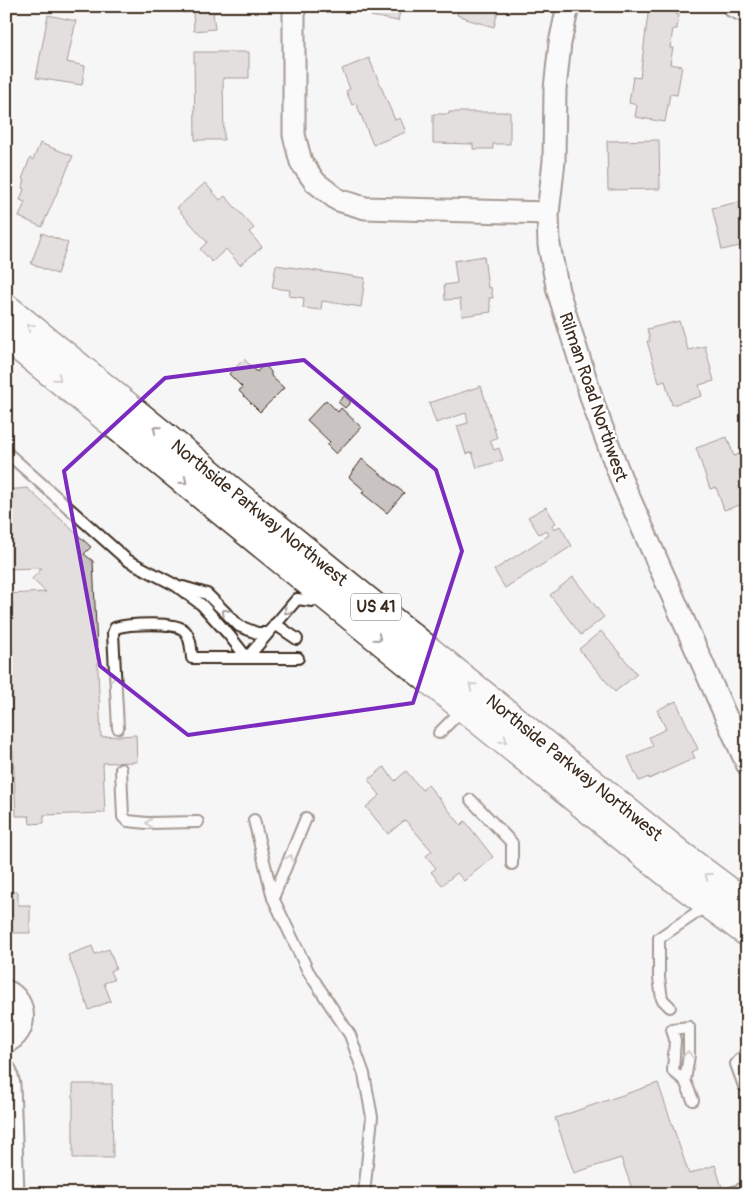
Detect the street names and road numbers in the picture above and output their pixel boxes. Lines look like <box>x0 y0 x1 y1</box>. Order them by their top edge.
street label: Rilman Road Northwest <box>553 309 633 485</box>
street label: Northside Parkway Northwest <box>166 435 353 592</box>
road number: US 41 <box>351 594 401 620</box>
street label: Northside Parkway Northwest <box>481 690 668 847</box>

